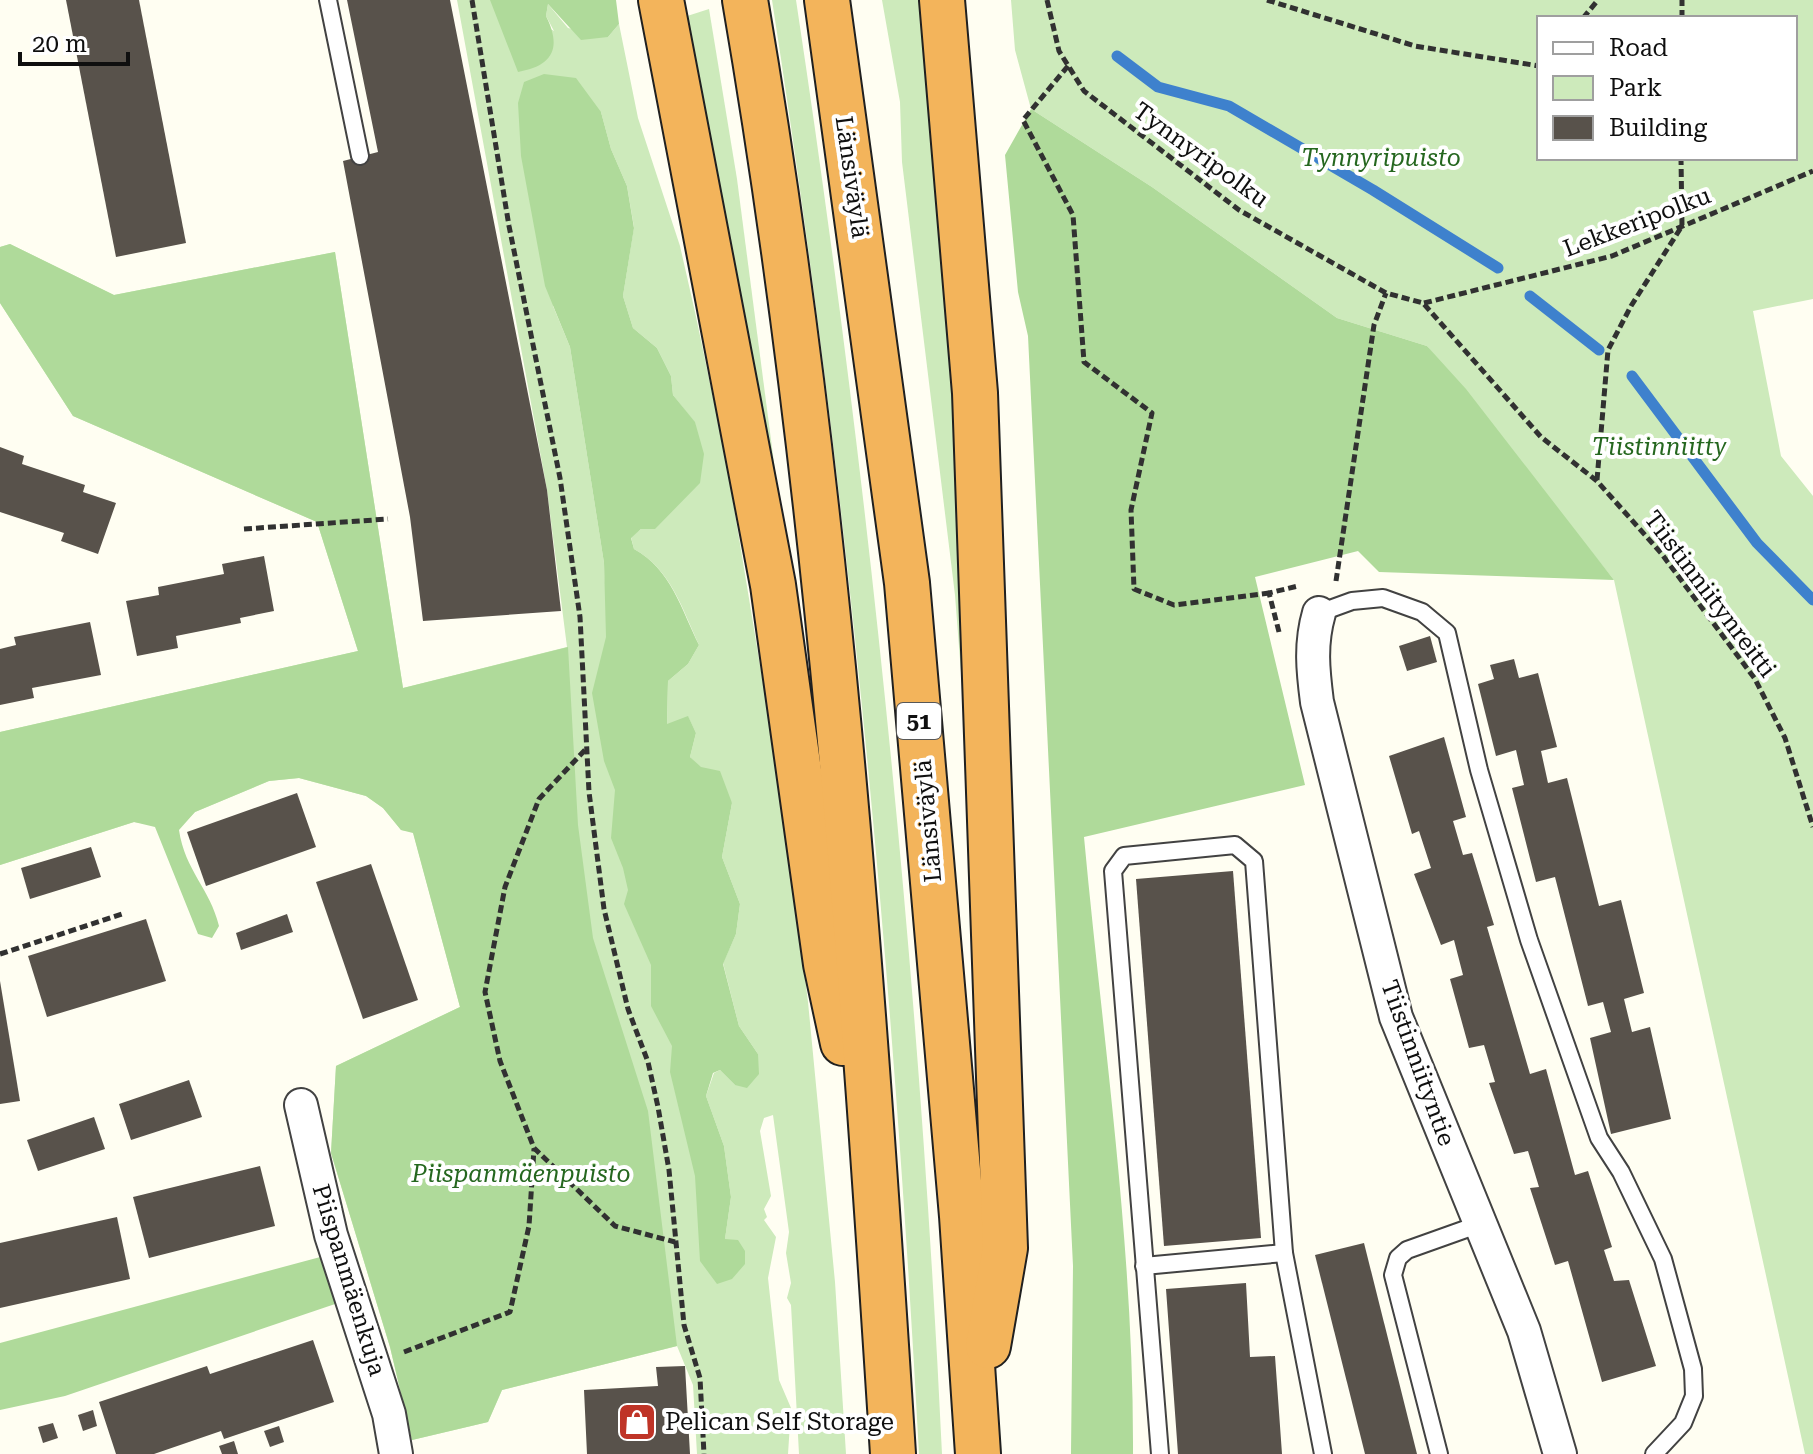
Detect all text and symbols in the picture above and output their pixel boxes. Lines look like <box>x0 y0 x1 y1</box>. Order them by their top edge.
scale bar <box>20 16 128 66</box>
legend <box>1537 16 1797 160</box>
text: 20 m <box>32 30 87 58</box>
text: Road <box>1609 34 1668 62</box>
text: Park <box>1609 74 1662 102</box>
street label: Tynnyripolku <box>1128 97 1274 213</box>
street label: Länsiväylä <box>830 114 874 240</box>
text: Building <box>1609 114 1707 142</box>
park label: Tynnyripuisto <box>1301 144 1461 172</box>
street label: Lekkeripolku <box>1559 181 1715 263</box>
park label: Tiistinniitty <box>1592 433 1727 461</box>
street label: Tiistinniitynreitti <box>1638 505 1782 683</box>
road number: 51 <box>897 703 941 739</box>
street label: Länsiväylä <box>909 758 947 884</box>
street label: Tiistinniityntie <box>1375 976 1461 1150</box>
park label: Piispanmäenpuisto <box>410 1160 631 1188</box>
street label: Piispanmäenkuja <box>307 1181 391 1379</box>
shop icon: Pelican Self Storage <box>616 1401 658 1443</box>
place label: Pelican Self Storage <box>665 1408 894 1436</box>

